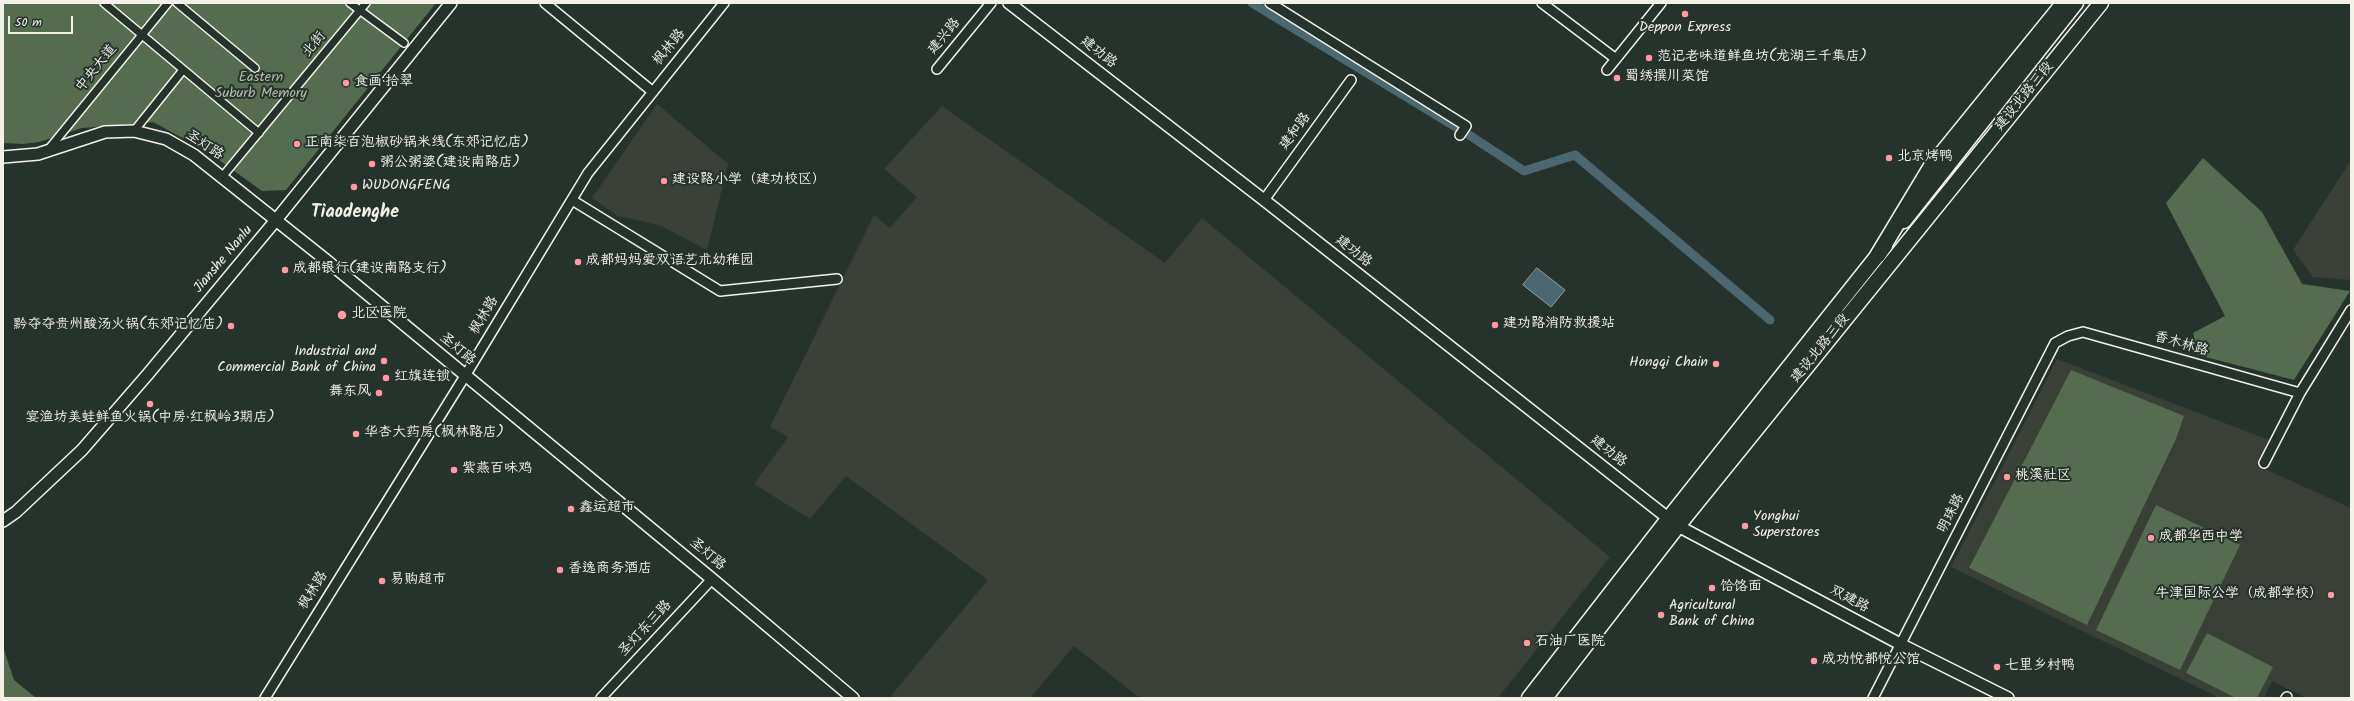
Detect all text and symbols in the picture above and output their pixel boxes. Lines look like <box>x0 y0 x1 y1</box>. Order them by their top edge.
scale bar <box>10 8 75 34</box>
marker: Deppon Express <box>1680 9 1690 19</box>
text: 50 m <box>15 13 42 32</box>
street label: 建兴路 <box>925 15 965 59</box>
place label: Deppon Express <box>1639 21 1731 37</box>
street label: 枫林路 <box>650 26 690 70</box>
street label: 北街 <box>300 29 330 61</box>
street label: 建功路 <box>1076 33 1120 73</box>
street label: 中央大道 <box>73 42 121 96</box>
place label: 范记老味道鲜鱼坊(龙湖三千集店) <box>1657 50 1867 66</box>
marker: 范记老味道鲜鱼坊(龙湖三千集店) <box>1644 53 1654 63</box>
street label: 建设北路三段 <box>1992 59 2058 135</box>
place label: 蜀绣撰川菜馆 <box>1625 70 1709 86</box>
park label: Eastern Suburb Memory <box>215 71 307 104</box>
marker: 蜀绣撰川菜馆 <box>1612 73 1622 83</box>
place label: 食画·拾翠 <box>354 75 413 91</box>
marker: 食画·拾翠 <box>341 78 351 88</box>
street label: 建和路 <box>1277 110 1315 154</box>
street label: 圣灯路 <box>182 127 226 165</box>
place label: 正南柒百泡椒砂锅米线(东郊记忆店) <box>305 136 529 152</box>
marker: 正南柒百泡椒砂锅米线(东郊记忆店) <box>292 139 302 149</box>
place label: 北京烤鸭 <box>1897 150 1953 166</box>
marker: 北京烤鸭 <box>1884 153 1894 163</box>
place label: 粥公粥婆(建设南路店) <box>380 156 520 172</box>
marker: 粥公粥婆(建设南路店) <box>367 159 377 169</box>
place label: 建设路小学（建功校区） <box>672 173 826 189</box>
marker: 建设路小学（建功校区） <box>659 176 669 186</box>
place label: WUDONGFENG <box>362 179 451 195</box>
marker: WUDONGFENG <box>349 182 359 192</box>
district label: Tiaodenghe <box>311 203 399 225</box>
street label: Jianshe Nanlu <box>191 223 257 297</box>
street label: 建功路 <box>1331 232 1375 272</box>
place label: 成都妈妈爱双语艺术幼稚园 <box>586 254 754 270</box>
marker: 成都妈妈爱双语艺术幼稚园 <box>573 257 583 267</box>
place label: 成都银行(建设南路支行) <box>293 262 447 278</box>
marker: 成都银行(建设南路支行) <box>280 265 290 275</box>
street label: 枫林路 <box>467 294 503 338</box>
place label: 北区医院 <box>351 307 407 323</box>
marker: 北区医院 <box>336 309 348 321</box>
street label: 建设北路三段 <box>1788 311 1854 387</box>
place label: 建功路消防救援站 <box>1503 317 1615 333</box>
place label: 黔夺夺贵州酸汤火锅(东郊记忆店) <box>13 318 223 334</box>
marker: 建功路消防救援站 <box>1490 320 1500 330</box>
marker: 黔夺夺贵州酸汤火锅(东郊记忆店) <box>226 321 236 331</box>
street label: 香木林路 <box>2152 329 2210 361</box>
street label: 圣灯路 <box>436 330 478 370</box>
place label: Industrial and Commercial Bank of China <box>217 345 376 378</box>
marker: Industrial and Commercial Bank of China <box>379 356 389 366</box>
place label: Hongqi Chain <box>1629 356 1708 372</box>
marker: Hongqi Chain <box>1711 359 1721 369</box>
place label: 红旗连锁 <box>394 370 450 386</box>
marker: 红旗连锁 <box>381 373 391 383</box>
place label: 舞东风 <box>329 385 371 401</box>
marker: 舞东风 <box>374 388 384 398</box>
marker: 宴渔坊美蛙鲜鱼火锅(中房·红枫岭3期店) <box>145 399 155 409</box>
place label: 宴渔坊美蛙鲜鱼火锅(中房·红枫岭3期店) <box>25 411 275 427</box>
place label: 华杏大药房(枫林路店) <box>364 426 504 442</box>
marker: 华杏大药房(枫林路店) <box>351 429 361 439</box>
street label: 建功路 <box>1586 432 1630 472</box>
place label: 紫燕百味鸡 <box>462 462 532 478</box>
marker: 紫燕百味鸡 <box>449 465 459 475</box>
place label: 桃溪社区 <box>2015 469 2071 485</box>
marker: 桃溪社区 <box>2002 472 2012 482</box>
street label: 明珠路 <box>1935 491 1969 537</box>
place label: 鑫运超市 <box>579 501 635 517</box>
marker: 鑫运超市 <box>566 504 576 514</box>
place label: Yonghui Superstores <box>1753 510 1819 542</box>
marker: Yonghui Superstores <box>1740 521 1750 531</box>
place label: 成都华西中学 <box>2159 530 2243 546</box>
marker: 成都华西中学 <box>2146 533 2156 543</box>
street label: 圣灯路 <box>686 535 728 575</box>
place label: 香逸商务酒店 <box>568 562 652 578</box>
marker: 香逸商务酒店 <box>555 565 565 575</box>
street label: 枫林路 <box>296 569 332 613</box>
place label: 易购超市 <box>390 573 446 589</box>
marker: 易购超市 <box>377 576 387 586</box>
place label: 饸饹面 <box>1720 580 1762 596</box>
marker: 饸饹面 <box>1707 583 1717 593</box>
street label: 双建路 <box>1827 583 1871 617</box>
place label: 牛津国际公学（成都学校） <box>2155 587 2323 603</box>
marker: 牛津国际公学（成都学校） <box>2326 590 2336 600</box>
street label: 圣灯东三路 <box>616 598 676 660</box>
place label: Agricultural Bank of China <box>1669 599 1755 632</box>
marker: Agricultural Bank of China <box>1656 610 1666 620</box>
place label: 石油厂医院 <box>1535 635 1605 651</box>
marker: 石油厂医院 <box>1522 638 1532 648</box>
place label: 成功悦都悦公馆 <box>1822 653 1920 669</box>
marker: 成功悦都悦公馆 <box>1809 656 1819 666</box>
place label: 七里乡村鸭 <box>2005 659 2075 675</box>
marker: 七里乡村鸭 <box>1992 662 2002 672</box>

